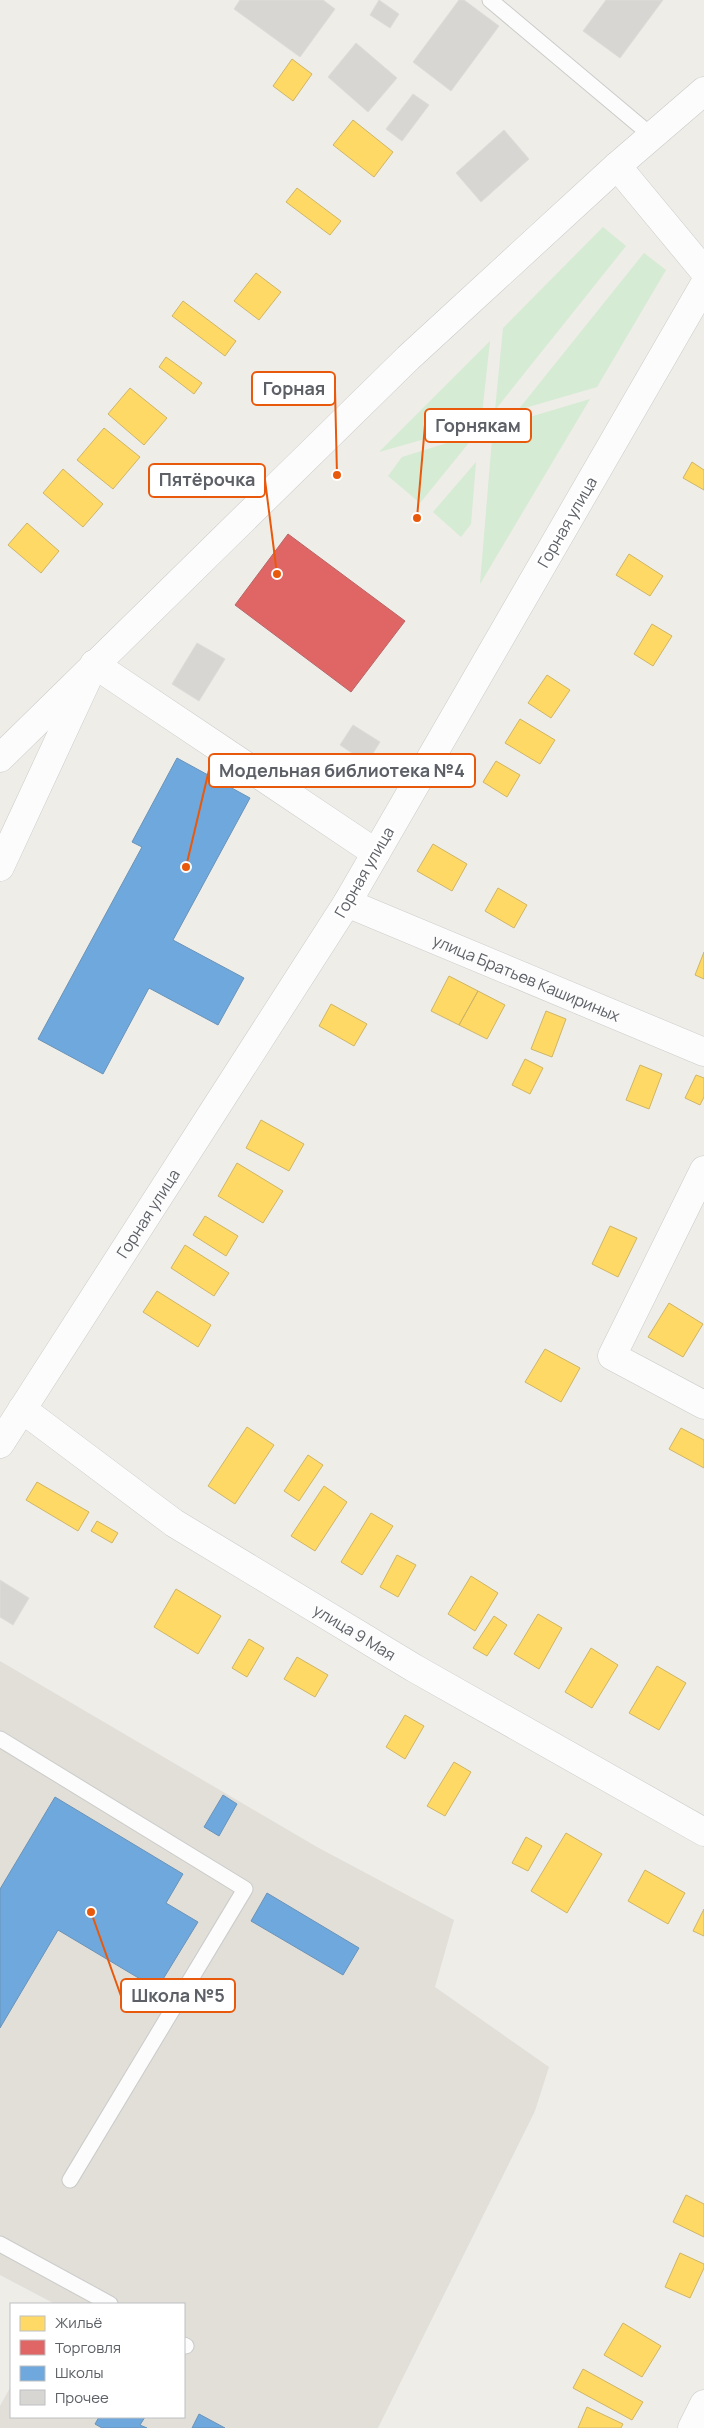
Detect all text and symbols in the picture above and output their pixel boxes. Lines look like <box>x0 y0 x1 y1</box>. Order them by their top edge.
callout: Горная <box>252 372 335 405</box>
text: Горная <box>263 376 325 400</box>
callout: Горнякам <box>425 409 531 442</box>
text: Горнякам <box>435 413 521 437</box>
callout: Пятёрочка <box>149 464 265 497</box>
text: Пятёрочка <box>159 467 255 491</box>
street label: Горная улица <box>532 472 602 572</box>
callout: Модельная библиотека №4 <box>209 754 475 787</box>
text: Модельная библиотека №4 <box>219 758 465 782</box>
street label: Горная улица <box>329 822 399 922</box>
street label: улица Братьев Кашириных <box>429 929 624 1027</box>
street label: Горная улица <box>111 1165 185 1262</box>
street label: улица 9 Мая <box>309 1599 400 1666</box>
callout: Школа №5 <box>121 1979 235 2012</box>
text: Школа №5 <box>131 1983 225 2007</box>
legend <box>10 2303 185 2418</box>
text: Жильё <box>55 2312 103 2333</box>
text: Торговля <box>55 2337 121 2358</box>
text: Школы <box>55 2362 103 2383</box>
text: Прочее <box>55 2387 109 2408</box>

